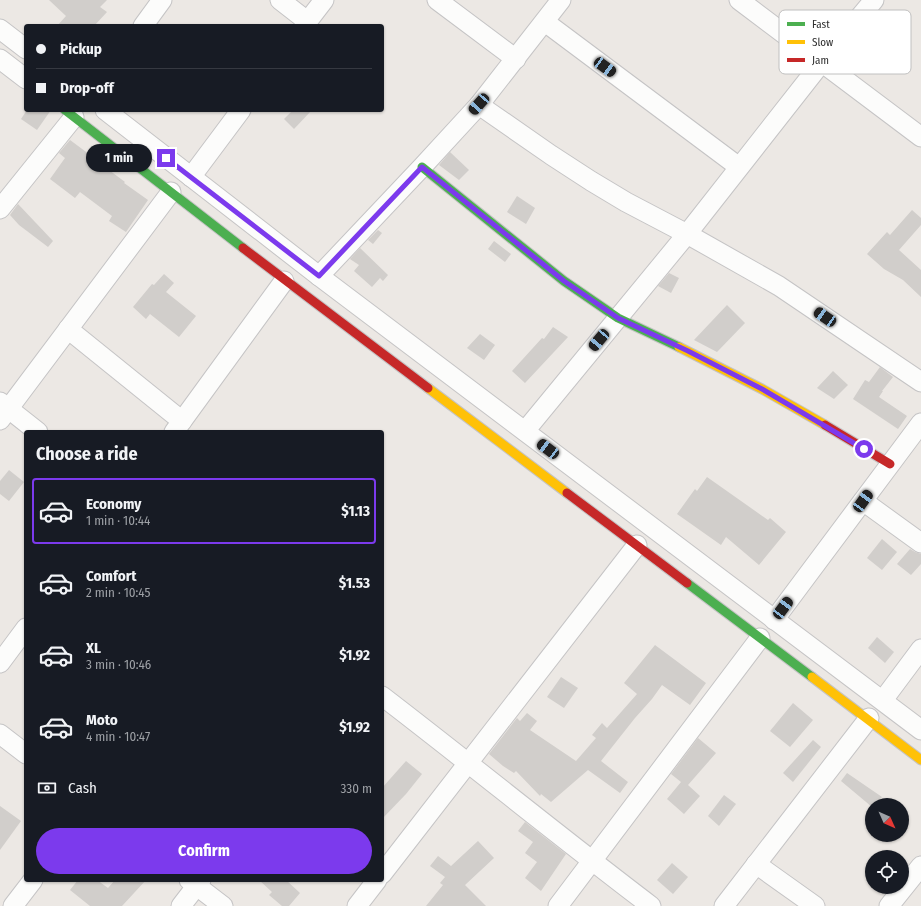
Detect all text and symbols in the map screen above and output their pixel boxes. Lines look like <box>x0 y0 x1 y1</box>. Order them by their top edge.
legend <box>779 10 911 74</box>
text: Fast <box>812 18 830 31</box>
text: Slow <box>812 36 833 49</box>
text: Pickup <box>60 40 102 58</box>
text: Jam <box>812 54 829 67</box>
car <box>592 55 618 79</box>
text: Drop-off <box>60 79 114 97</box>
car <box>467 91 491 117</box>
callout: 1 min <box>86 144 152 172</box>
route end <box>157 149 175 167</box>
text: 1 min <box>105 150 133 165</box>
car <box>812 305 838 329</box>
car <box>587 327 611 353</box>
car <box>535 437 561 461</box>
route start <box>855 440 873 458</box>
text: Choose a ride <box>36 443 138 465</box>
car <box>851 488 875 514</box>
icon: car <box>38 493 74 529</box>
text: Economy <box>86 495 141 513</box>
text: $1.13 <box>341 502 370 520</box>
text: 1 min · 10:44 <box>86 513 150 528</box>
icon: car <box>38 565 74 601</box>
text: Comfort <box>86 567 137 585</box>
text: $1.53 <box>339 574 370 592</box>
text: 2 min · 10:45 <box>86 585 150 600</box>
car <box>771 595 795 621</box>
icon: car <box>38 637 74 673</box>
text: XL <box>86 639 101 657</box>
text: $1.92 <box>339 646 370 664</box>
text: 3 min · 10:46 <box>86 657 151 672</box>
icon: car <box>38 709 74 745</box>
text: Moto <box>86 711 118 729</box>
text: $1.92 <box>339 718 370 736</box>
text: 4 min · 10:47 <box>86 729 150 744</box>
icon: cash <box>36 777 58 799</box>
text: Cash <box>68 779 97 797</box>
text: 330 m <box>340 781 372 796</box>
north arrow <box>865 798 909 842</box>
map controls <box>865 798 909 894</box>
button: Confirm <box>36 828 372 874</box>
button: locate <box>865 850 909 894</box>

